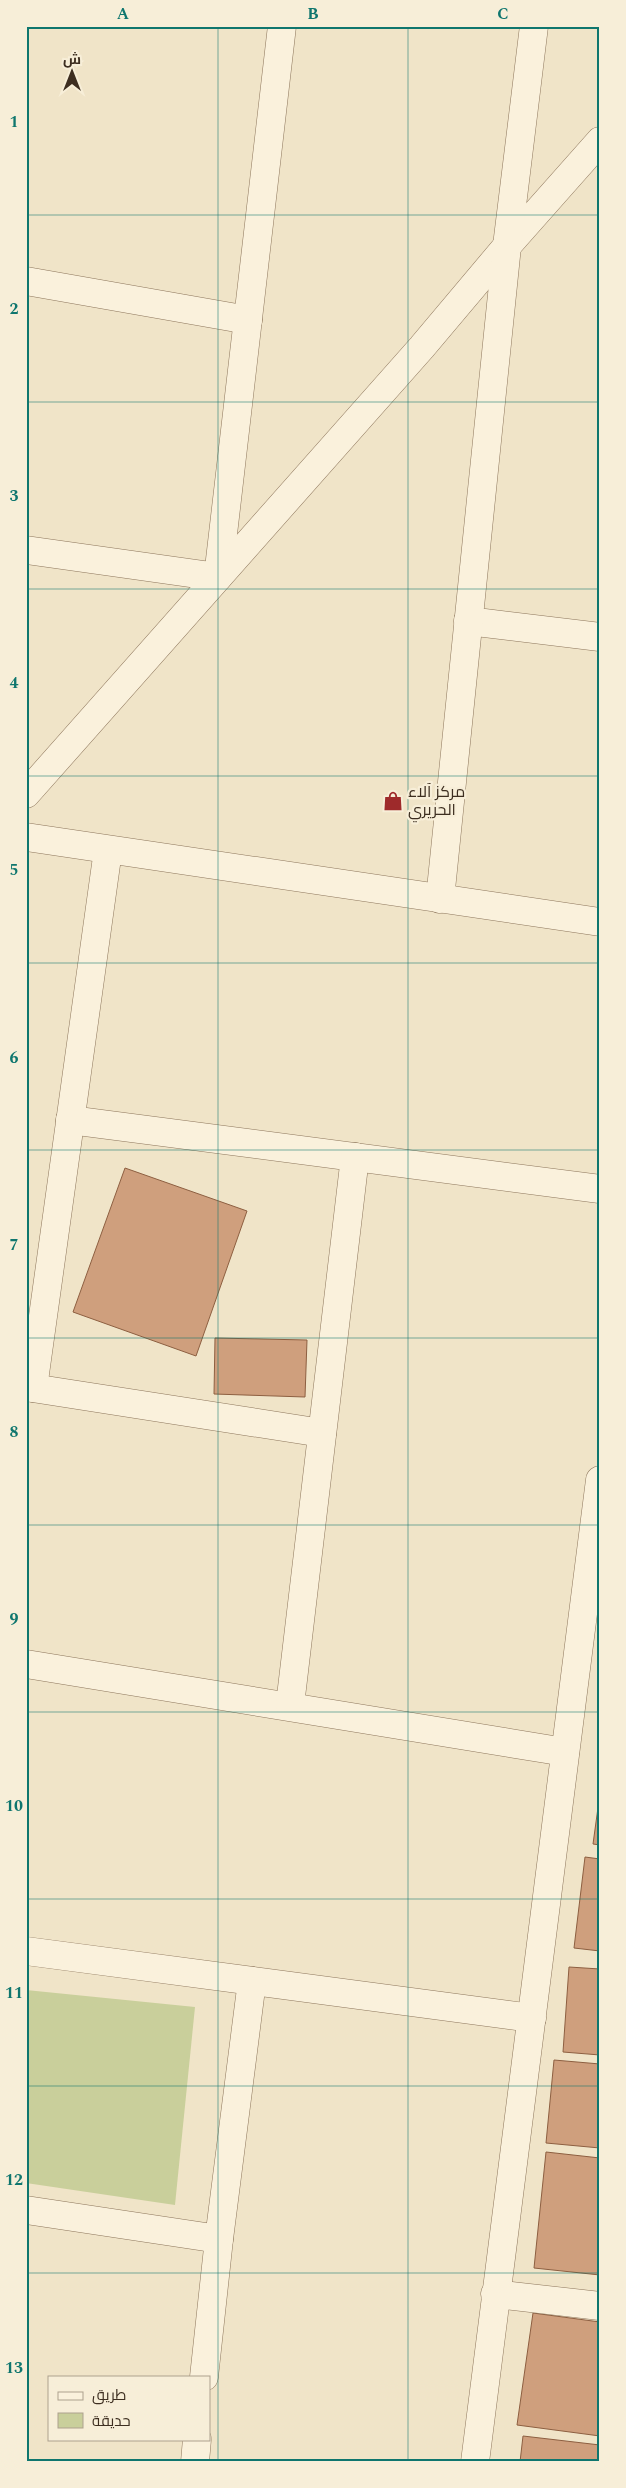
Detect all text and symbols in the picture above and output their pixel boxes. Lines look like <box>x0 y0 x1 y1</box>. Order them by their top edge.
text: A <box>117 2 130 26</box>
text: B <box>307 2 319 26</box>
text: C <box>497 2 509 26</box>
north arrow <box>48 48 98 98</box>
text: ش <box>63 49 81 70</box>
text: 1 <box>10 110 18 134</box>
text: 2 <box>10 297 19 321</box>
text: 3 <box>10 484 19 508</box>
text: 4 <box>10 671 19 695</box>
place label: مركز آلاء الحريري <box>408 780 465 823</box>
shop icon: مركز آلاء الحريري <box>382 790 404 812</box>
text: 5 <box>10 858 18 882</box>
text: 6 <box>10 1046 19 1070</box>
text: 7 <box>10 1233 19 1257</box>
text: 8 <box>10 1420 19 1444</box>
text: 9 <box>10 1607 19 1631</box>
text: 10 <box>5 1794 23 1818</box>
text: 11 <box>5 1981 23 2005</box>
text: 12 <box>5 2168 23 2192</box>
text: 13 <box>5 2356 23 2380</box>
legend <box>48 2376 210 2440</box>
text: طريق <box>92 2384 126 2407</box>
text: حديقة <box>92 2410 131 2433</box>

